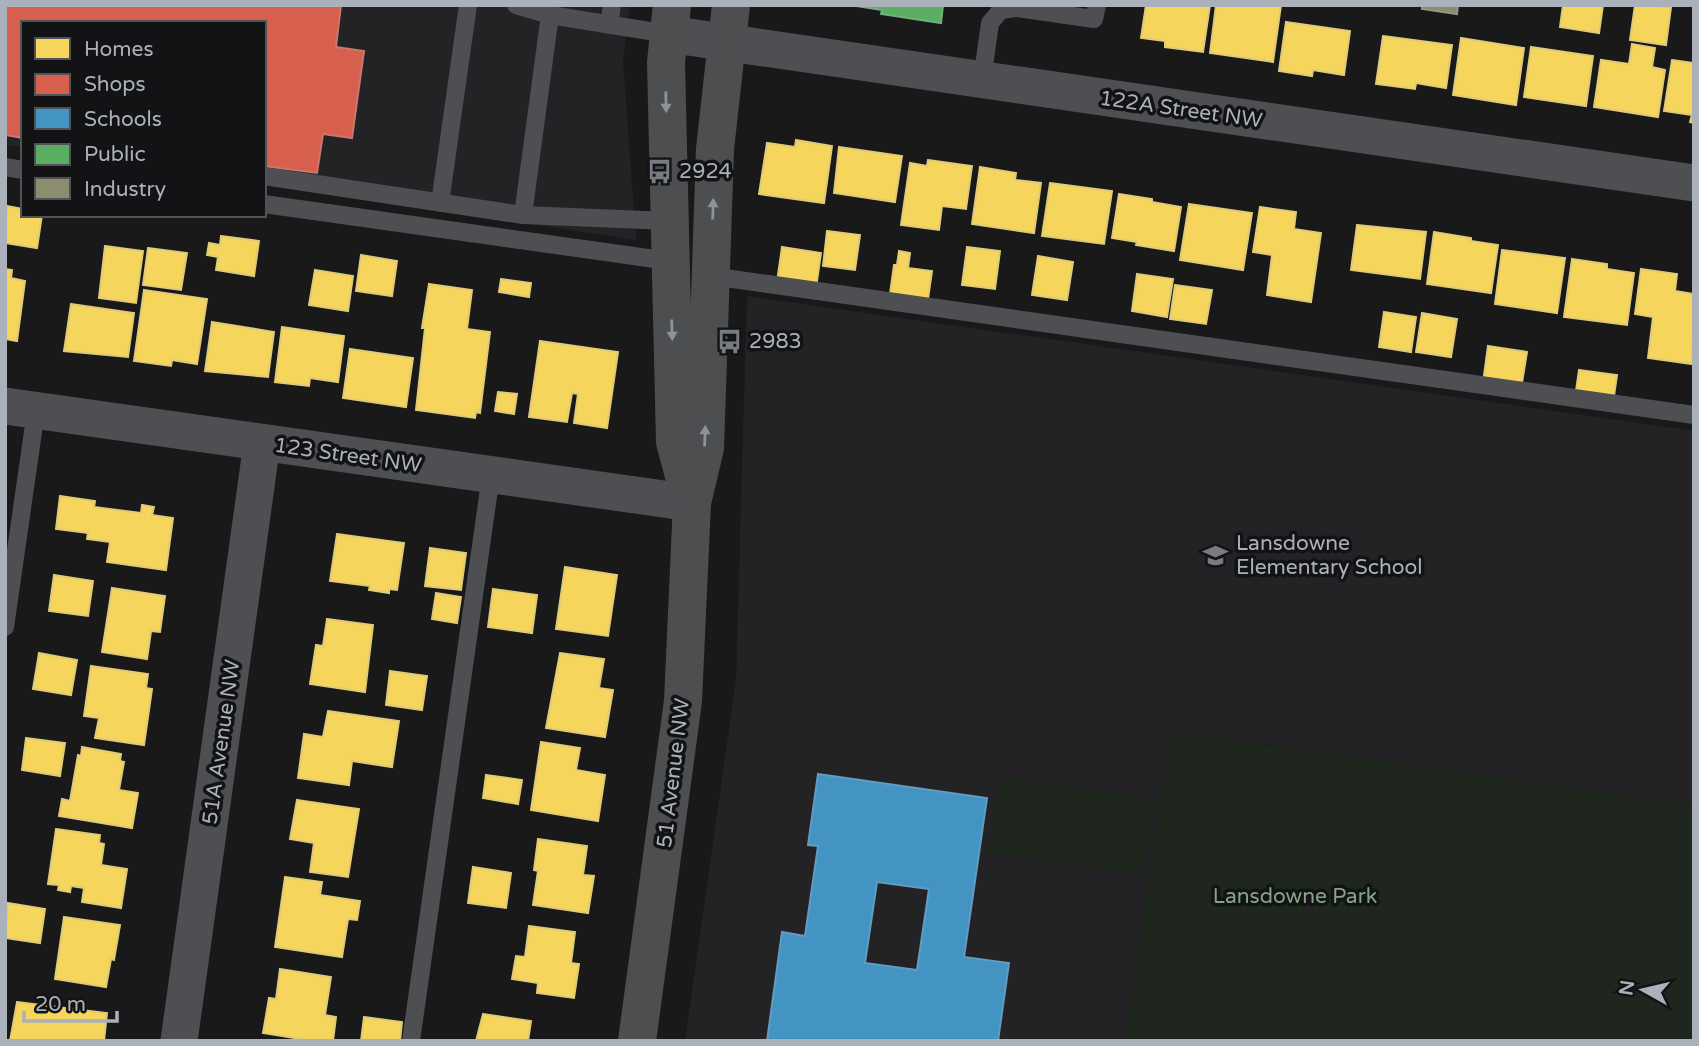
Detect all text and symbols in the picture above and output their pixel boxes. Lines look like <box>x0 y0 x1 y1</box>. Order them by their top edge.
legend <box>21 21 266 217</box>
text: Homes <box>84 37 154 62</box>
text: Shops <box>84 72 146 97</box>
street label: 122A Street NW <box>1098 86 1264 133</box>
one-way arrow <box>660 92 672 114</box>
text: Schools <box>84 107 162 132</box>
text: Public <box>84 142 146 167</box>
bus stop icon: 2924 <box>645 157 673 185</box>
place label: 2924 <box>679 159 732 184</box>
text: Industry <box>84 177 166 202</box>
one-way arrow <box>707 198 719 220</box>
one-way arrow <box>666 319 677 341</box>
bus stop icon: 2983 <box>715 327 743 355</box>
place label: 2983 <box>749 329 802 354</box>
one-way arrow <box>699 425 710 447</box>
street label: 123 Street NW <box>273 433 423 478</box>
place label: Lansdowne Elementary School <box>1236 531 1423 580</box>
school or university icon: Lansdowne Elementary School <box>1202 541 1230 569</box>
street label: 51A Avenue NW <box>198 658 245 826</box>
street label: 51 Avenue NW <box>652 697 695 849</box>
park label: Lansdowne Park <box>1213 884 1377 909</box>
north arrow <box>1608 955 1678 1025</box>
scale bar <box>24 979 117 1023</box>
text: N <box>1615 979 1639 997</box>
text: 20 m <box>35 992 86 1017</box>

